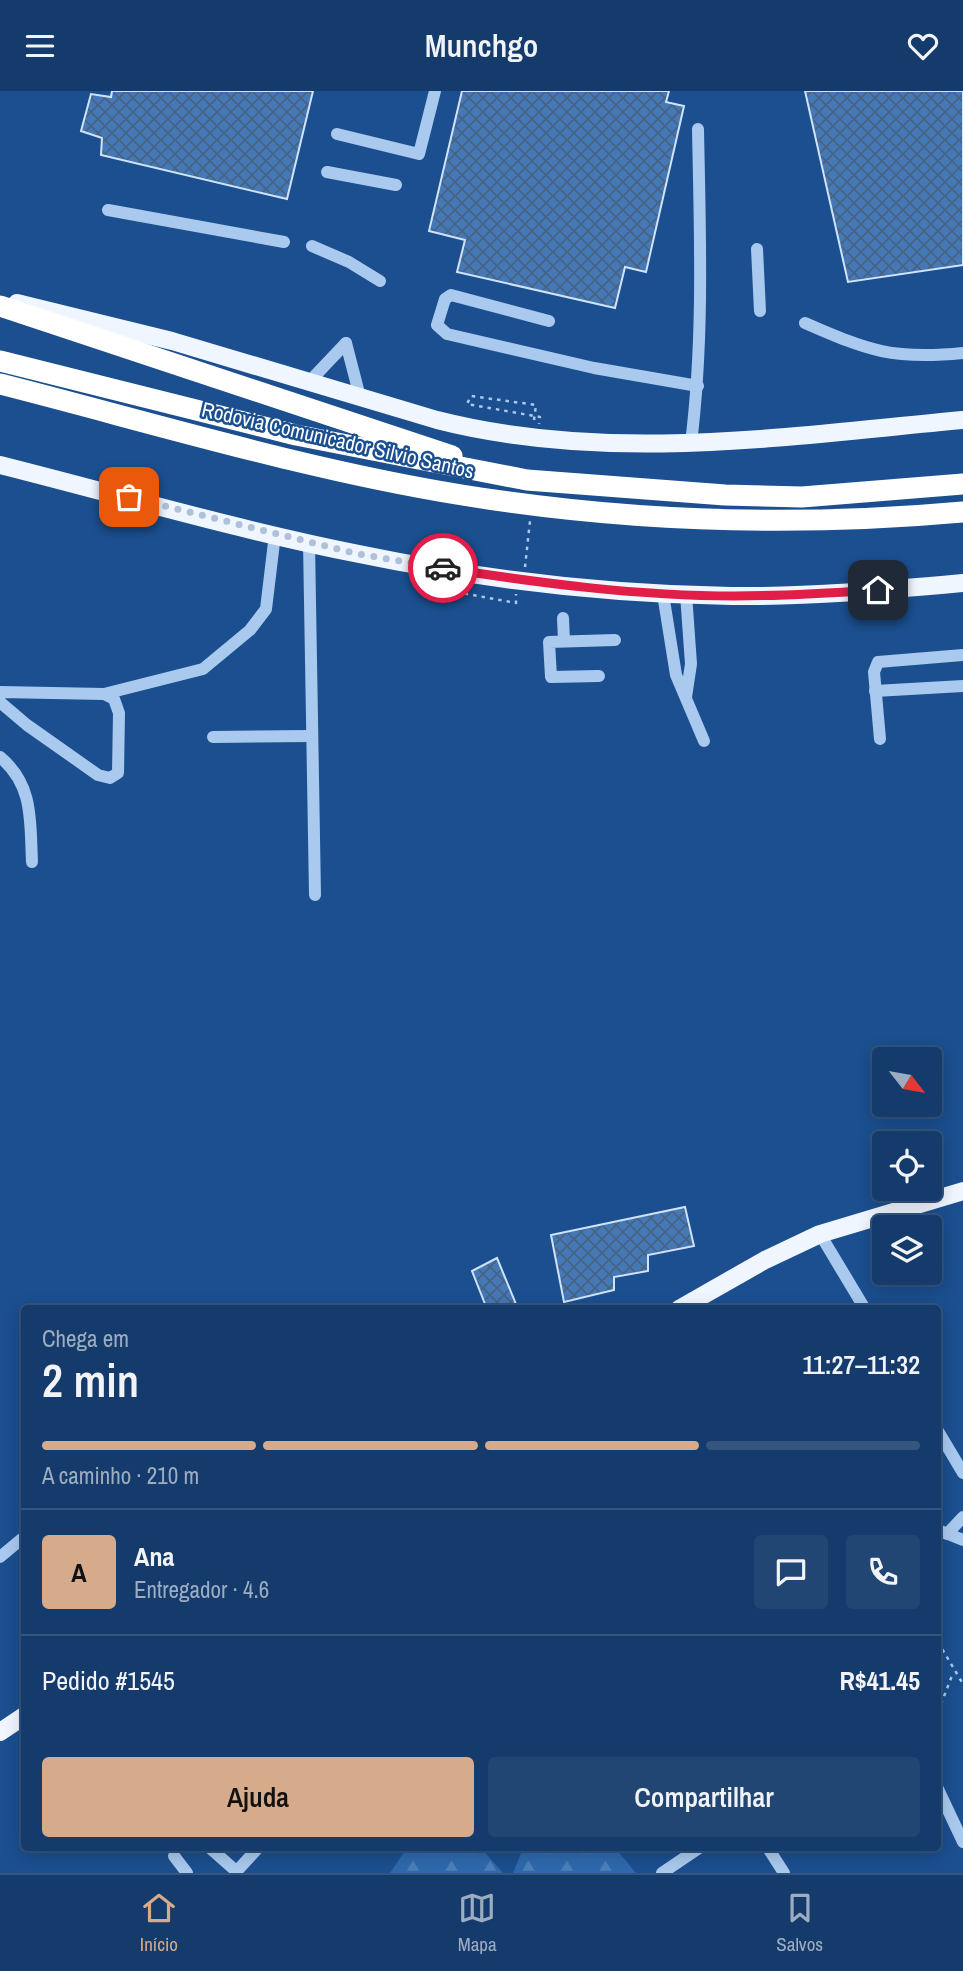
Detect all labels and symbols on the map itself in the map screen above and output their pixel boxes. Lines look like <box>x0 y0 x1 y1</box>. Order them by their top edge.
street label: Rodovia Comunicador Silvio Santos <box>199 395 477 485</box>
pin <box>99 467 159 527</box>
courier <box>408 533 478 603</box>
pin <box>848 560 908 620</box>
north arrow <box>872 1047 942 1117</box>

